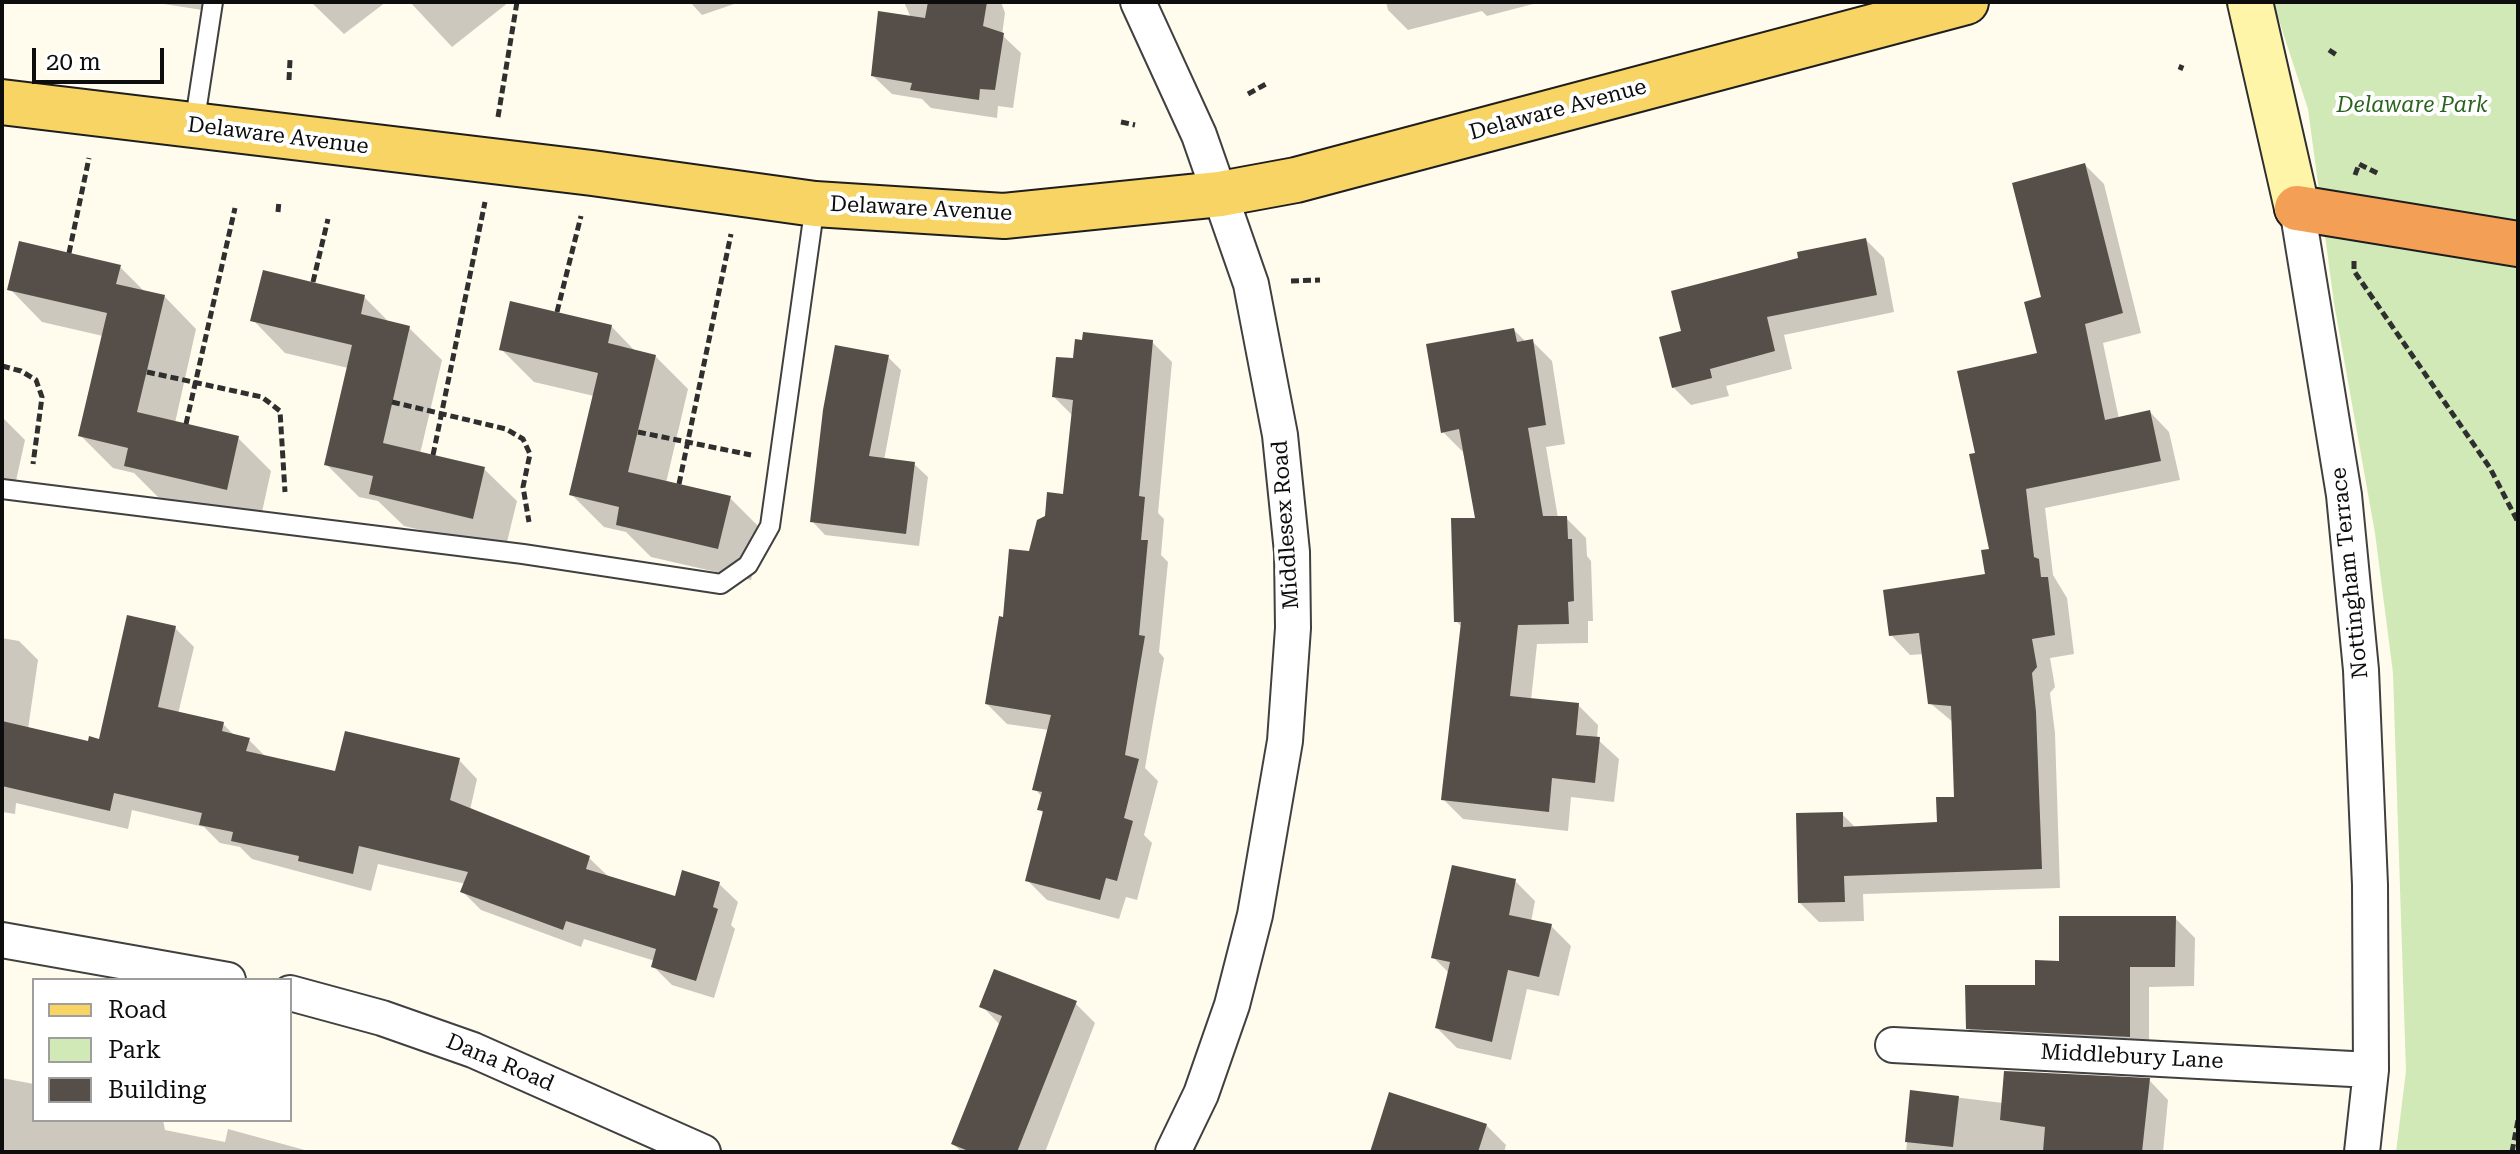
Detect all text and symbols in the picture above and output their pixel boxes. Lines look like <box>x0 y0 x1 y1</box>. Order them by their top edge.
scale bar <box>36 32 168 82</box>
text: 20 m <box>46 48 101 76</box>
street label: Delaware Avenue <box>1467 74 1649 146</box>
park label: Delaware Park <box>2336 93 2488 119</box>
street label: Delaware Avenue <box>186 112 370 160</box>
street label: Delaware Avenue <box>829 191 1013 227</box>
street label: Middlesex Road <box>1267 440 1305 610</box>
street label: Nottingham Terrace <box>2326 466 2374 680</box>
legend <box>32 978 292 1122</box>
text: Road <box>108 996 167 1024</box>
street label: Dana Road <box>442 1028 558 1098</box>
text: Park <box>108 1036 161 1064</box>
street label: Middlebury Lane <box>2040 1039 2224 1075</box>
text: Building <box>108 1076 206 1104</box>

